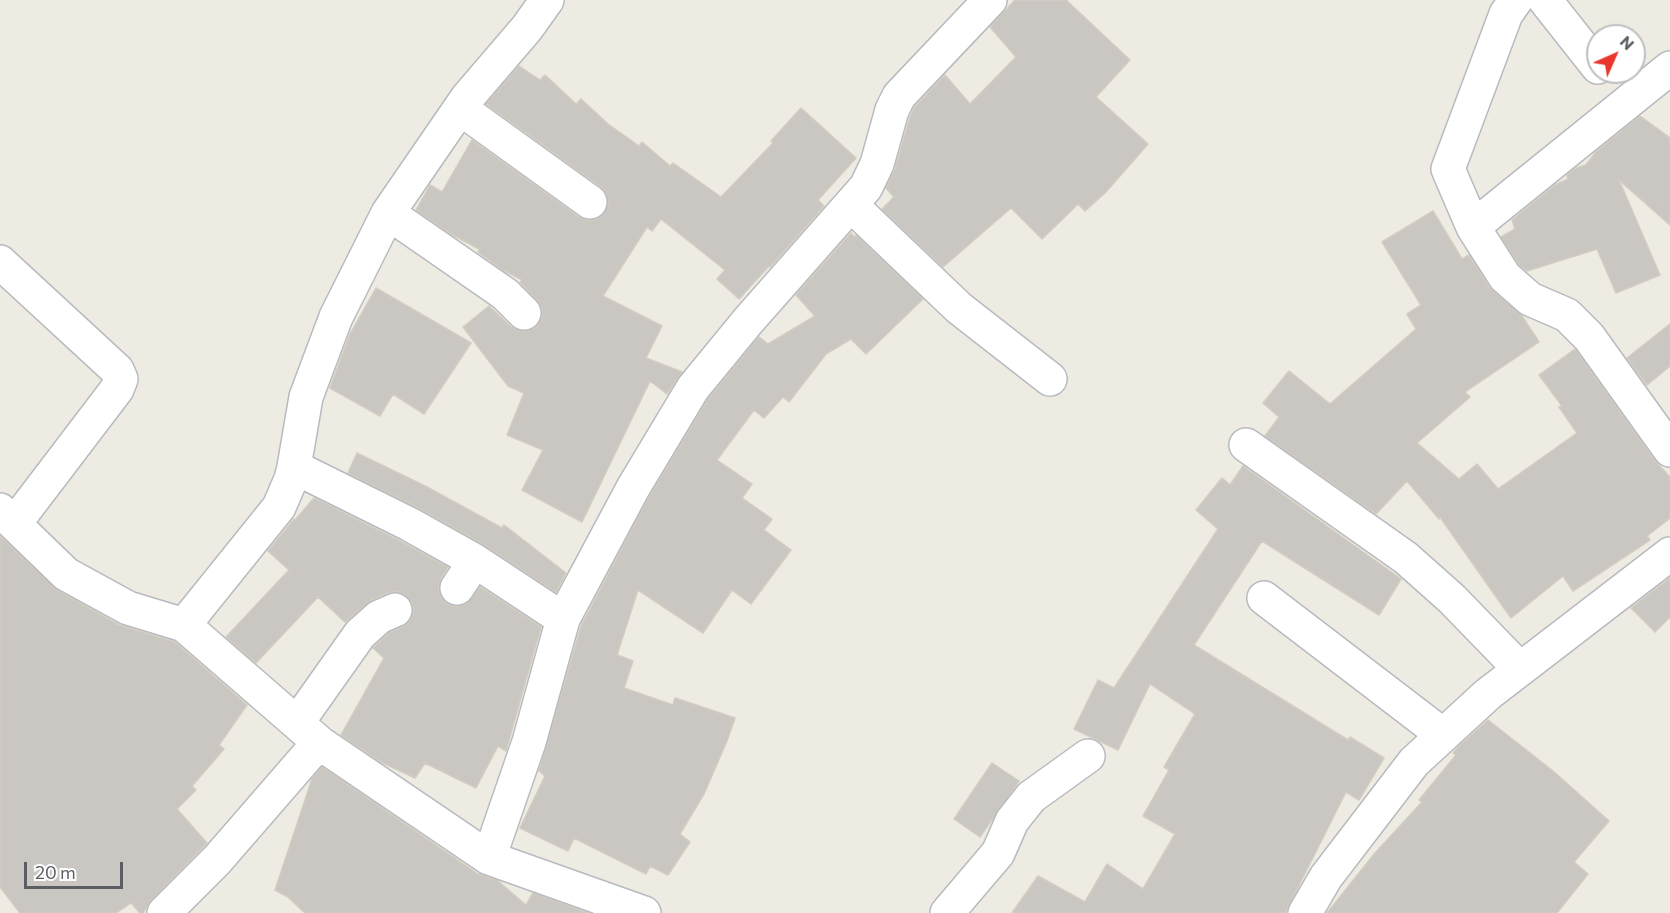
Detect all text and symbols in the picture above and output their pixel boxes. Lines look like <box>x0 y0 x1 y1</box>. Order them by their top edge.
north arrow <box>1586 24 1646 84</box>
text: N <box>1617 31 1639 53</box>
scale bar <box>27 850 126 888</box>
text: 20 m <box>35 861 76 883</box>

